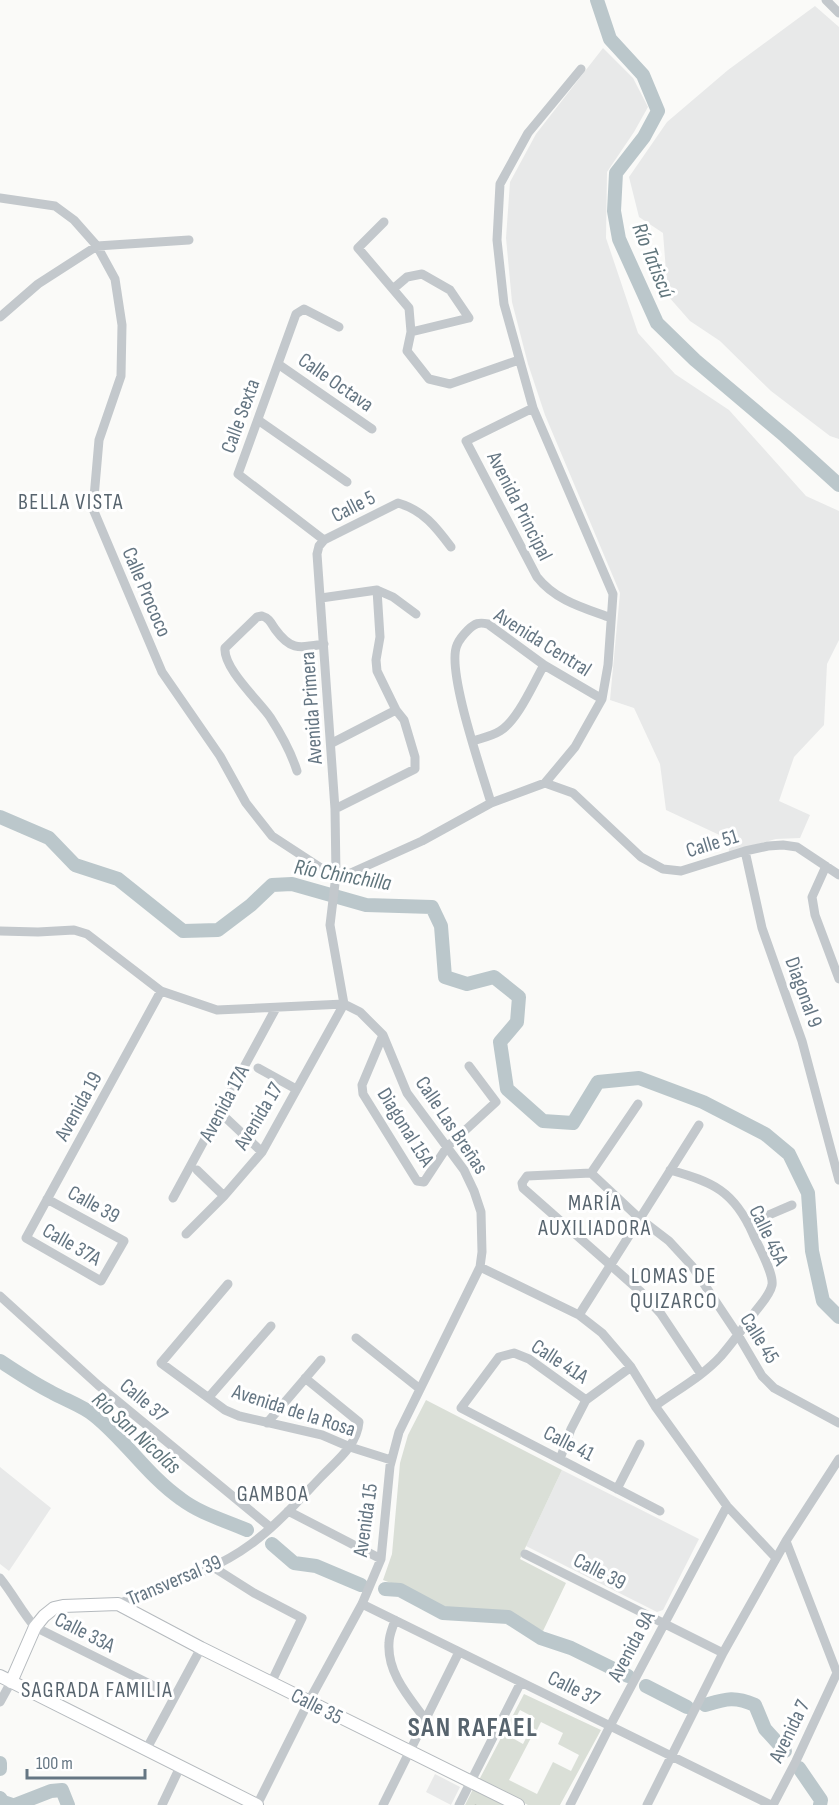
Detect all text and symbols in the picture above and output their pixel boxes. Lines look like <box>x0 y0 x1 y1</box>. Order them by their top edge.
water label: Río Tatiscú <box>625 219 680 302</box>
street label: Calle Octava <box>293 347 378 417</box>
street label: Calle Sexta <box>216 376 265 457</box>
street label: Avenida Principal <box>481 447 558 565</box>
street label: Calle 5 <box>327 485 379 528</box>
district label: BELLA VISTA <box>18 489 124 516</box>
street label: Calle Prococo <box>117 544 177 641</box>
street label: Avenida Central <box>489 602 596 682</box>
street label: Avenida Primera <box>295 651 328 766</box>
street label: Calle 51 <box>683 824 742 863</box>
water label: Río Chinchilla <box>292 854 393 897</box>
street label: Diagonal 9 <box>779 954 828 1031</box>
street label: Avenida 17A <box>194 1060 255 1146</box>
street label: Avenida 19 <box>49 1067 108 1146</box>
street label: Calle Las Breñas <box>410 1072 493 1179</box>
street label: Avenida 17 <box>228 1078 288 1155</box>
street label: Diagonal 15A <box>372 1083 440 1172</box>
street label: Calle 39 <box>63 1180 124 1229</box>
district label: MARÍA AUXILIADORA <box>537 1190 652 1242</box>
street label: Calle 45A <box>743 1201 794 1270</box>
street label: Calle 37A <box>38 1218 106 1272</box>
district label: LOMAS DE QUIZARCO <box>630 1263 718 1315</box>
street label: Calle 45 <box>734 1308 785 1368</box>
street label: Calle 41A <box>527 1334 594 1390</box>
street label: Calle 37 <box>115 1373 173 1428</box>
street label: Avenida de la Rosa <box>228 1379 358 1442</box>
water label: Río San Nicolás <box>86 1386 186 1480</box>
street label: Calle 41 <box>539 1420 599 1467</box>
district label: GAMBOA <box>237 1481 309 1508</box>
street label: Avenida 15 <box>348 1482 383 1559</box>
street label: Calle 39 <box>569 1548 630 1595</box>
street label: Transversal 39 <box>123 1549 225 1612</box>
street label: Avenida 9A <box>602 1606 661 1687</box>
street label: Calle 33A <box>51 1607 120 1659</box>
street label: Calle 37 <box>544 1665 604 1712</box>
district label: SAGRADA FAMILIA <box>21 1677 173 1704</box>
street label: Calle 35 <box>287 1683 347 1730</box>
street label: Avenida 7 <box>763 1695 816 1768</box>
district label: SAN RAFAEL <box>408 1712 538 1744</box>
scale bar <box>27 1742 146 1780</box>
text: 100 m <box>36 1753 73 1774</box>

